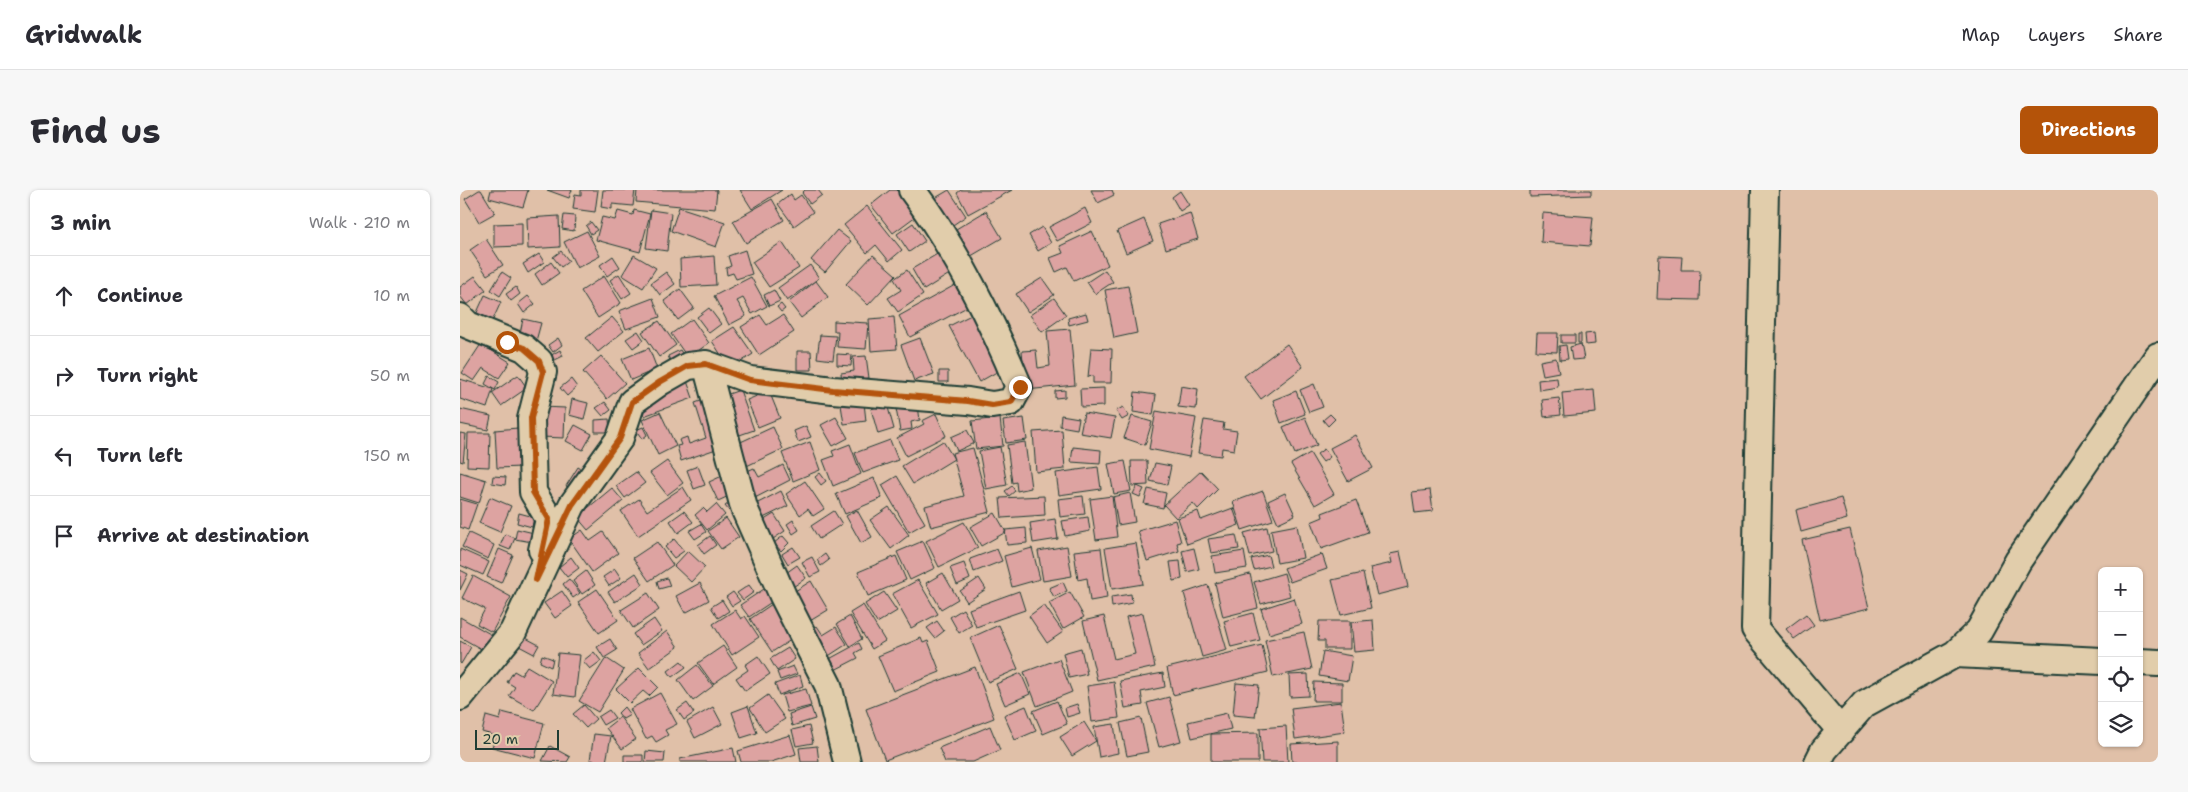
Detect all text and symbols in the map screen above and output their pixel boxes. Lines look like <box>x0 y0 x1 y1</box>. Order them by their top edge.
text: Gridwalk <box>25 19 142 51</box>
text: Map <box>1962 23 2000 47</box>
text: Layers <box>2028 23 2085 47</box>
text: Share <box>2113 23 2163 47</box>
button: Directions <box>2020 106 2158 154</box>
text: Find us <box>30 107 161 154</box>
text: 3 min <box>50 209 111 237</box>
text: Walk · 210 m <box>309 212 410 233</box>
icon: ahead <box>50 282 78 310</box>
text: Continue <box>97 283 183 308</box>
text: 10 m <box>373 285 410 306</box>
route start <box>496 331 519 354</box>
icon: right <box>50 362 78 390</box>
text: Turn right <box>97 363 198 388</box>
text: 50 m <box>370 365 410 386</box>
route end <box>1009 376 1032 399</box>
icon: left <box>50 442 78 470</box>
text: Turn left <box>97 443 183 468</box>
text: 150 m <box>363 445 410 466</box>
icon: arrive <box>50 522 78 550</box>
text: Arrive at destination <box>97 523 309 548</box>
map controls <box>2098 567 2143 747</box>
button: + <box>2098 567 2143 612</box>
button: − <box>2098 612 2143 657</box>
button: locate <box>2098 657 2143 702</box>
button: layers <box>2098 702 2143 747</box>
scale bar <box>475 727 559 750</box>
text: 20 m <box>482 730 518 748</box>

